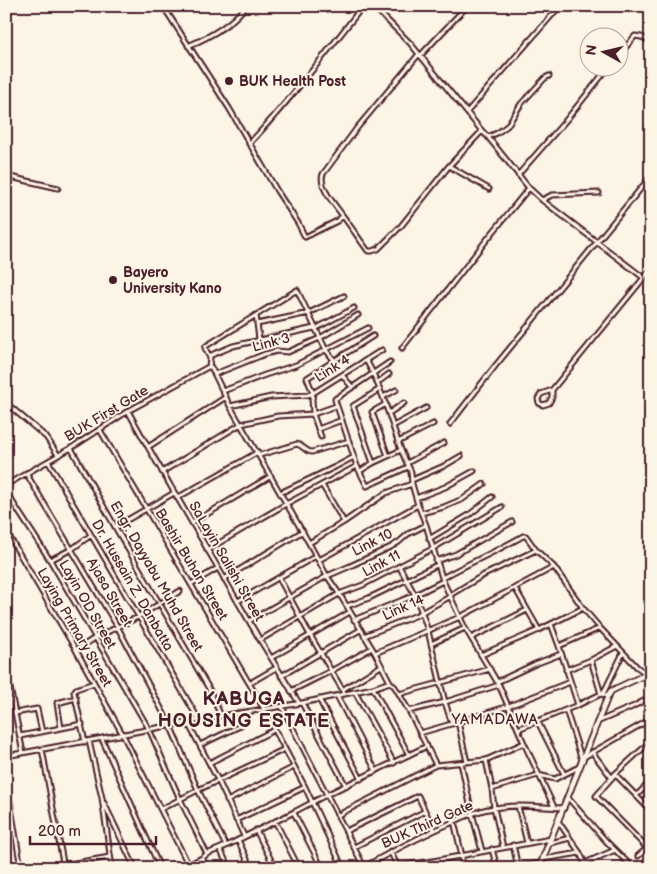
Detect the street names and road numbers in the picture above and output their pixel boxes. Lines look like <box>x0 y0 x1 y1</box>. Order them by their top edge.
street label: Link 3 <box>250 329 292 356</box>
street label: Link 4 <box>311 351 353 386</box>
street label: BUK First Gate <box>61 382 151 445</box>
street label: Engr. Dayyabu Muhd Street <box>106 498 207 655</box>
street label: SaLayin Salishi Street <box>185 498 268 625</box>
street label: Bashir Buhan Street <box>152 505 232 624</box>
street label: Dr. Hussain Z. Danbatta <box>88 517 177 654</box>
street label: Link 10 <box>349 525 395 560</box>
street label: Link 11 <box>359 546 403 581</box>
street label: Ajasa Street <box>83 555 136 630</box>
street label: Layin OD Street <box>55 557 120 652</box>
street label: Laying Primary Street <box>34 565 116 690</box>
street label: Link 14 <box>380 591 427 624</box>
street label: BUK Third Gate <box>379 797 476 852</box>

